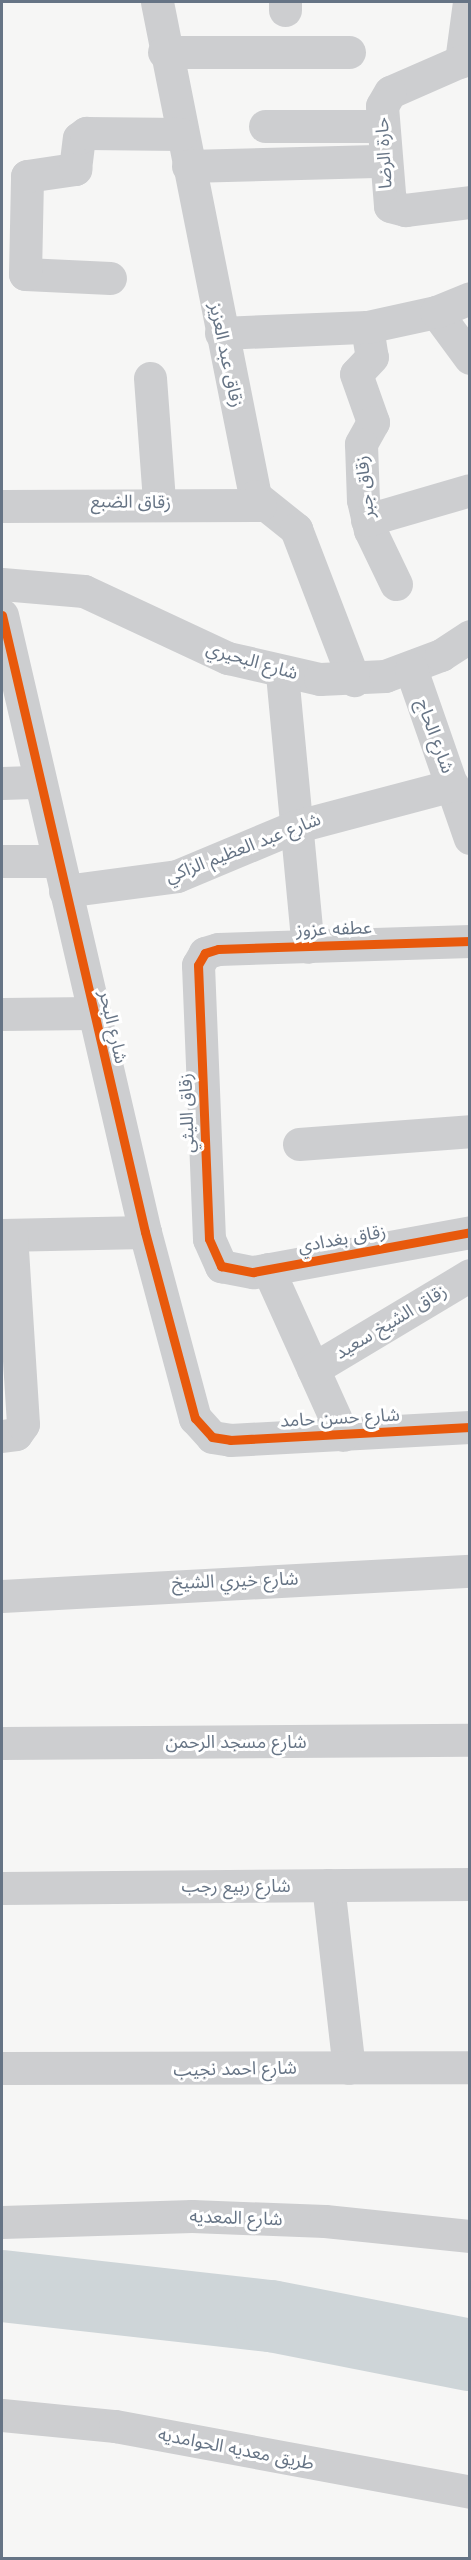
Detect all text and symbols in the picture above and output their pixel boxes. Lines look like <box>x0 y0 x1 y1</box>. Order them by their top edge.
street label: حارة الرضا <box>371 117 397 189</box>
street label: زقاق عبد العزيز <box>204 301 248 409</box>
street label: زقاق جبر <box>351 455 379 519</box>
street label: زقاق الضبع <box>91 490 171 514</box>
street label: شارع البحيري <box>204 638 300 684</box>
street label: شارع الحاج <box>412 696 458 776</box>
street label: شارع عبد العظيم الزاكي <box>162 808 324 888</box>
street label: عطفه عزوز <box>296 917 372 941</box>
street label: شارع البحر <box>94 988 132 1066</box>
street label: زقاق الليثي <box>175 1073 199 1153</box>
street label: زقاق بغدادي <box>296 1221 388 1257</box>
street label: زقاق الشيخ سعيد <box>331 1280 451 1364</box>
street label: شارع حسن حامد <box>280 1404 400 1432</box>
street label: شارع خيري الشيخ <box>171 1568 299 1594</box>
street label: شارع مسجد الرحمن <box>165 1731 307 1753</box>
street label: شارع ربيع رجب <box>181 1875 291 1897</box>
street label: شارع احمد نجيب <box>173 2057 297 2081</box>
street label: شارع المعديه <box>189 2206 283 2230</box>
street label: طريق معديه الحوامديه <box>156 2423 316 2475</box>

